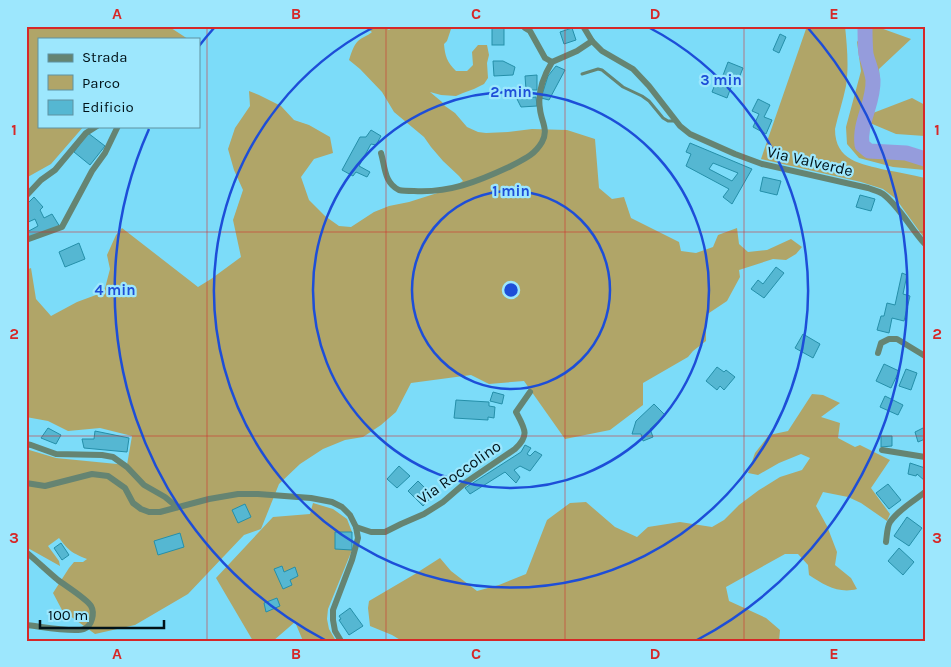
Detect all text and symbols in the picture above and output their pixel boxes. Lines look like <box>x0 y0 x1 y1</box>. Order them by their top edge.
text: A <box>112 4 122 23</box>
text: B <box>291 4 301 23</box>
text: C <box>471 4 481 23</box>
text: D <box>650 4 661 23</box>
text: E <box>829 4 839 23</box>
legend <box>38 38 200 128</box>
text: Strada <box>82 48 128 66</box>
text: 3 min <box>700 71 742 89</box>
text: Parco <box>82 74 120 92</box>
text: 2 min <box>490 83 532 101</box>
text: Edificio <box>82 98 134 116</box>
text: 1 <box>11 120 17 139</box>
text: 1 <box>934 120 940 139</box>
street label: Via Valverde <box>765 142 855 180</box>
text: 1 min <box>492 182 530 200</box>
text: 4 min <box>94 281 136 299</box>
centre of rings <box>502 281 520 299</box>
text: 2 <box>9 324 19 343</box>
text: 2 <box>932 324 942 343</box>
street label: Via Roccolino <box>413 436 505 508</box>
text: 3 <box>9 528 19 547</box>
text: 3 <box>932 528 942 547</box>
scale bar <box>40 597 164 629</box>
text: 100 m <box>48 606 88 624</box>
text: A <box>112 644 122 663</box>
text: B <box>291 644 301 663</box>
text: C <box>471 644 481 663</box>
text: D <box>650 644 661 663</box>
text: E <box>829 644 839 663</box>

